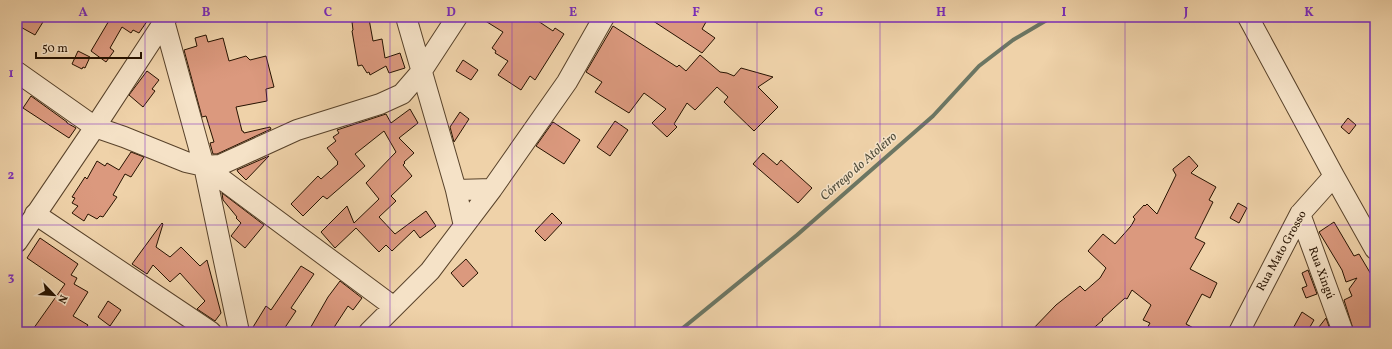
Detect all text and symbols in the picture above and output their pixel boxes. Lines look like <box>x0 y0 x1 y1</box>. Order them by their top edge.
text: A <box>78 4 88 22</box>
text: B <box>202 4 211 22</box>
text: C <box>324 4 332 22</box>
text: D <box>446 4 456 22</box>
text: E <box>569 4 577 22</box>
text: F <box>692 4 700 22</box>
text: G <box>814 4 824 22</box>
text: H <box>936 4 946 22</box>
text: I <box>1062 4 1067 22</box>
text: J <box>1183 4 1189 22</box>
text: K <box>1304 4 1314 22</box>
scale bar <box>36 34 141 60</box>
text: 50 m <box>42 41 68 57</box>
text: 1 <box>8 65 14 83</box>
water label: Córrego do Atoleiro <box>817 128 902 206</box>
text: 2 <box>8 167 15 185</box>
street label: Rua Mato Grosso <box>1253 208 1311 294</box>
street label: Rua Xingú <box>1304 244 1338 302</box>
text: 3 <box>8 269 15 287</box>
north arrow <box>34 275 74 315</box>
text: N <box>53 292 70 305</box>

